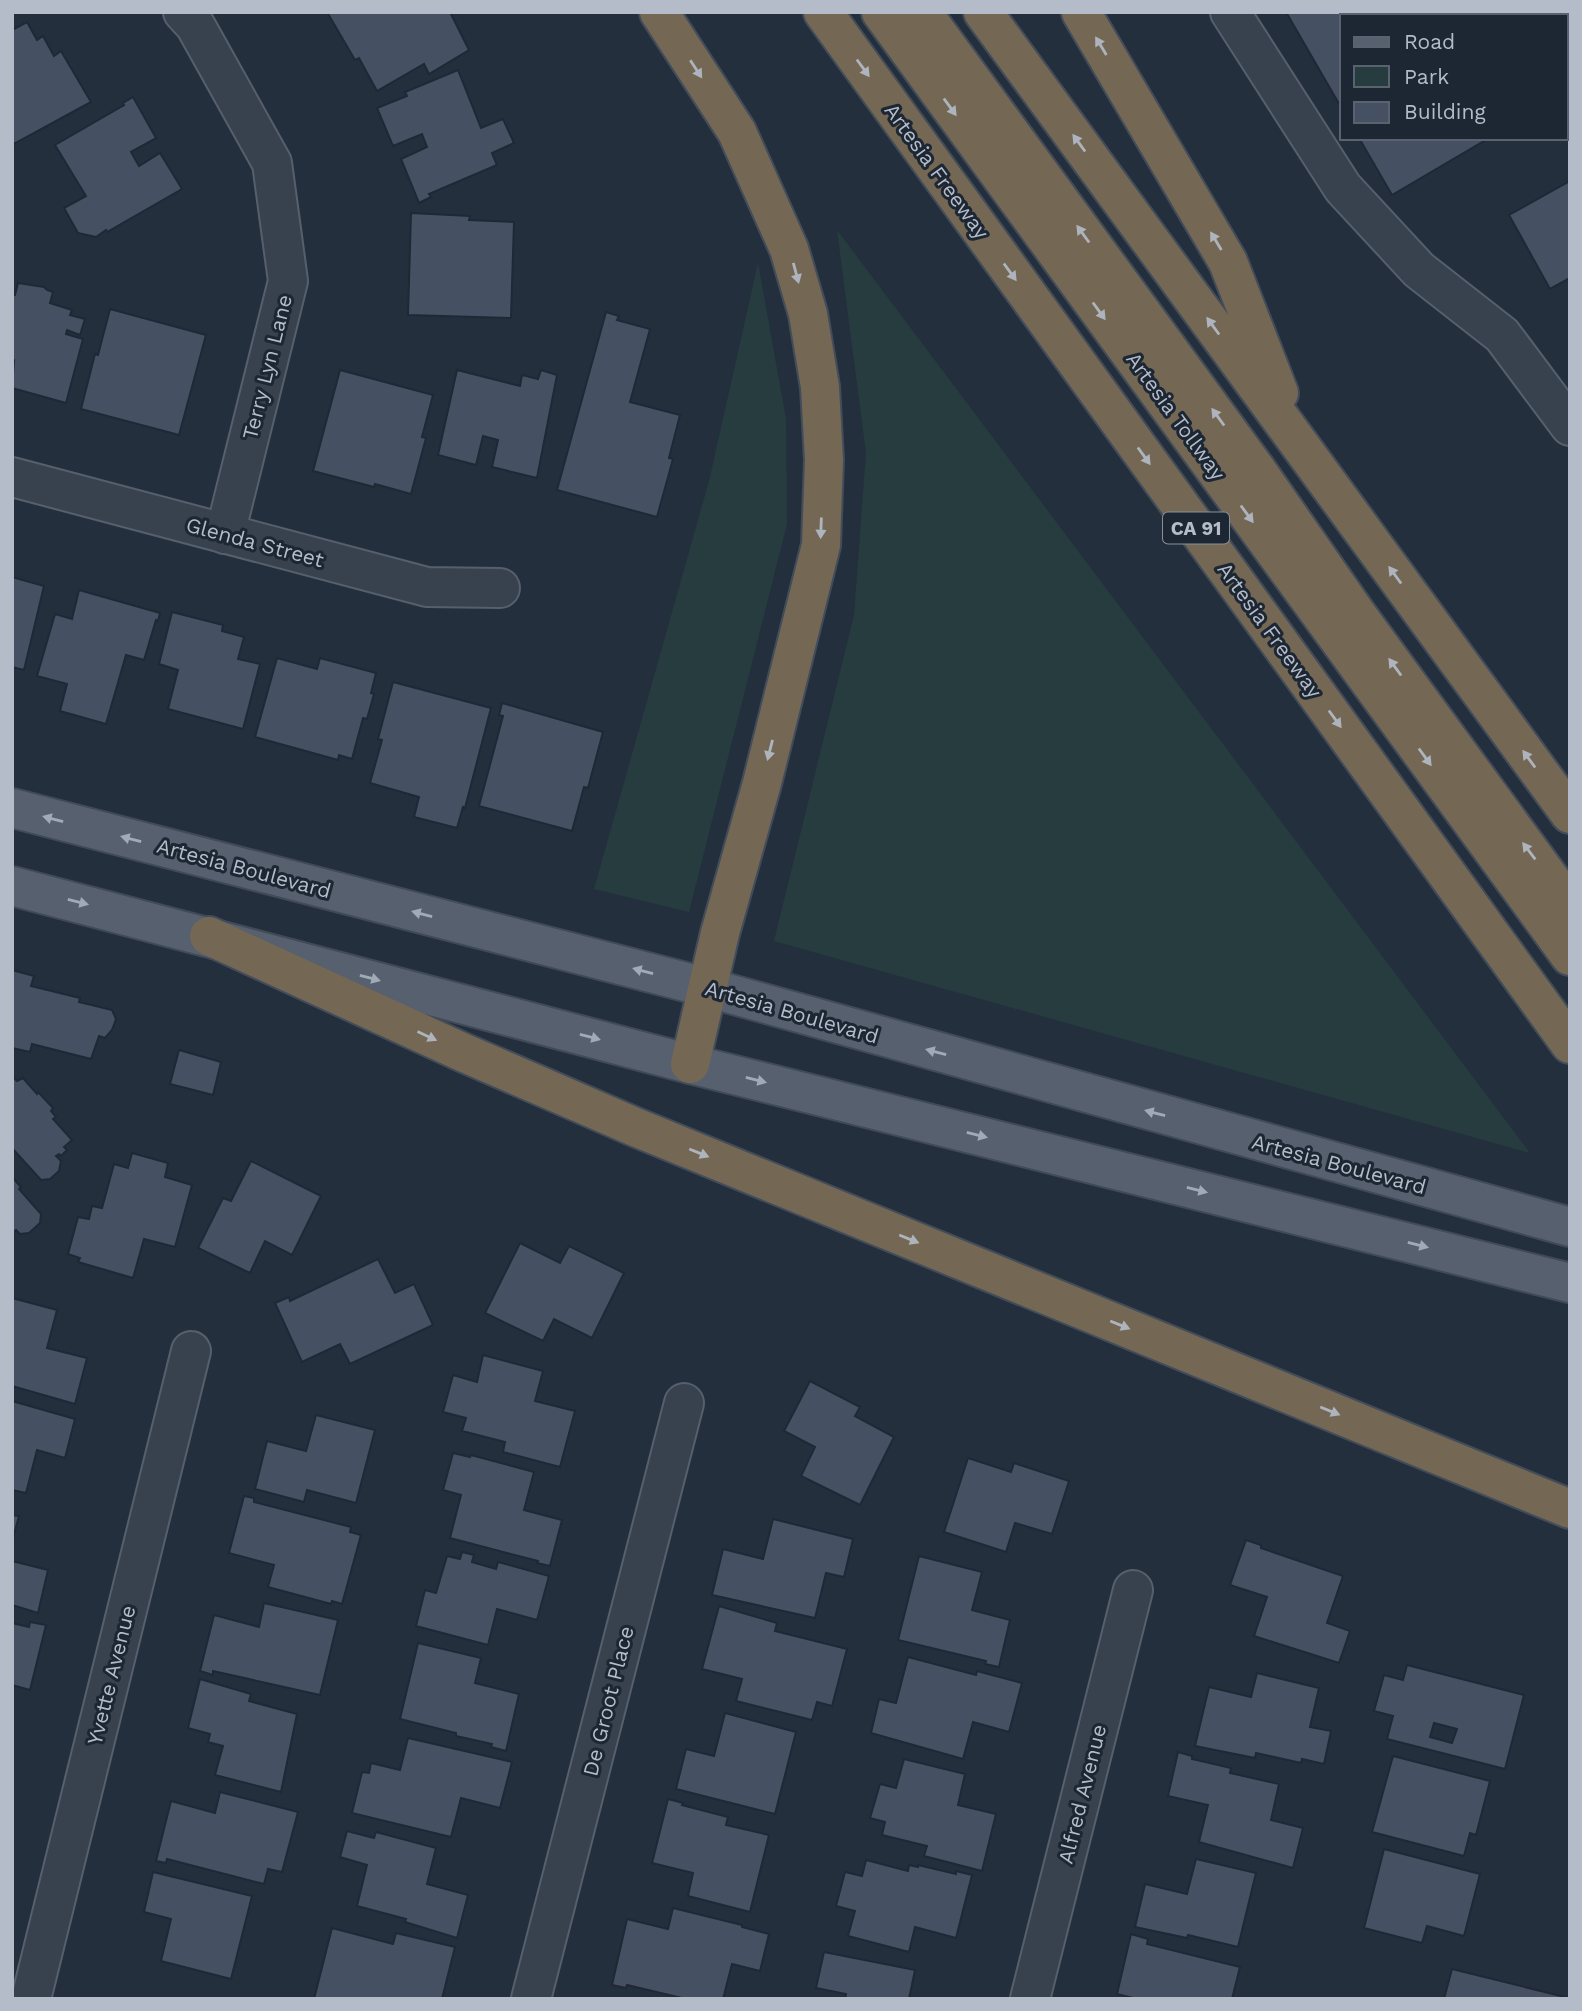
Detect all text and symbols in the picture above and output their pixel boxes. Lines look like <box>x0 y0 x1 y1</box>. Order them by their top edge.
legend <box>1340 14 1568 140</box>
text: Road <box>1404 29 1455 54</box>
one-way arrow <box>1094 36 1107 55</box>
one-way arrow <box>855 58 870 76</box>
one-way arrow <box>690 60 703 79</box>
text: Park <box>1404 64 1449 89</box>
street label: Artesia Freeway <box>879 98 995 244</box>
one-way arrow <box>943 98 957 116</box>
text: Building <box>1404 99 1486 124</box>
one-way arrow <box>1072 134 1086 152</box>
one-way arrow <box>1076 225 1090 243</box>
one-way arrow <box>1210 232 1222 251</box>
one-way arrow <box>791 262 802 284</box>
one-way arrow <box>1003 263 1017 281</box>
street label: Terry Lyn Lane <box>237 292 297 442</box>
one-way arrow <box>1092 302 1106 320</box>
one-way arrow <box>1206 317 1220 335</box>
street label: Artesia Tollway <box>1121 347 1231 485</box>
one-way arrow <box>1211 407 1225 426</box>
one-way arrow <box>1137 447 1151 465</box>
one-way arrow <box>1240 505 1254 523</box>
street label: Glenda Street <box>183 512 327 572</box>
road number: CA 91 <box>1163 512 1229 544</box>
one-way arrow <box>816 518 827 540</box>
street label: Artesia Freeway <box>1212 557 1328 703</box>
one-way arrow <box>1388 566 1402 584</box>
one-way arrow <box>1388 658 1402 676</box>
one-way arrow <box>1328 710 1342 729</box>
one-way arrow <box>764 739 775 761</box>
one-way arrow <box>1417 748 1431 766</box>
one-way arrow <box>1523 750 1537 768</box>
one-way arrow <box>42 813 64 824</box>
one-way arrow <box>120 833 142 844</box>
street label: Artesia Boulevard <box>154 833 334 903</box>
one-way arrow <box>1522 842 1536 860</box>
one-way arrow <box>68 897 90 908</box>
one-way arrow <box>411 908 433 919</box>
one-way arrow <box>631 965 653 976</box>
one-way arrow <box>360 974 381 984</box>
street label: Artesia Boulevard <box>702 975 882 1049</box>
one-way arrow <box>417 1030 437 1041</box>
one-way arrow <box>579 1032 601 1043</box>
one-way arrow <box>925 1046 947 1057</box>
one-way arrow <box>745 1075 767 1086</box>
one-way arrow <box>1144 1107 1166 1118</box>
street label: Artesia Boulevard <box>1249 1129 1429 1199</box>
one-way arrow <box>966 1130 988 1141</box>
one-way arrow <box>688 1148 709 1159</box>
one-way arrow <box>1187 1185 1209 1196</box>
one-way arrow <box>899 1234 920 1245</box>
one-way arrow <box>1407 1240 1429 1251</box>
one-way arrow <box>1109 1320 1130 1331</box>
one-way arrow <box>1320 1406 1341 1417</box>
street label: Yvette Avenue <box>82 1603 140 1747</box>
street label: De Groot Place <box>577 1623 639 1779</box>
street label: Alfred Avenue <box>1053 1722 1111 1866</box>

